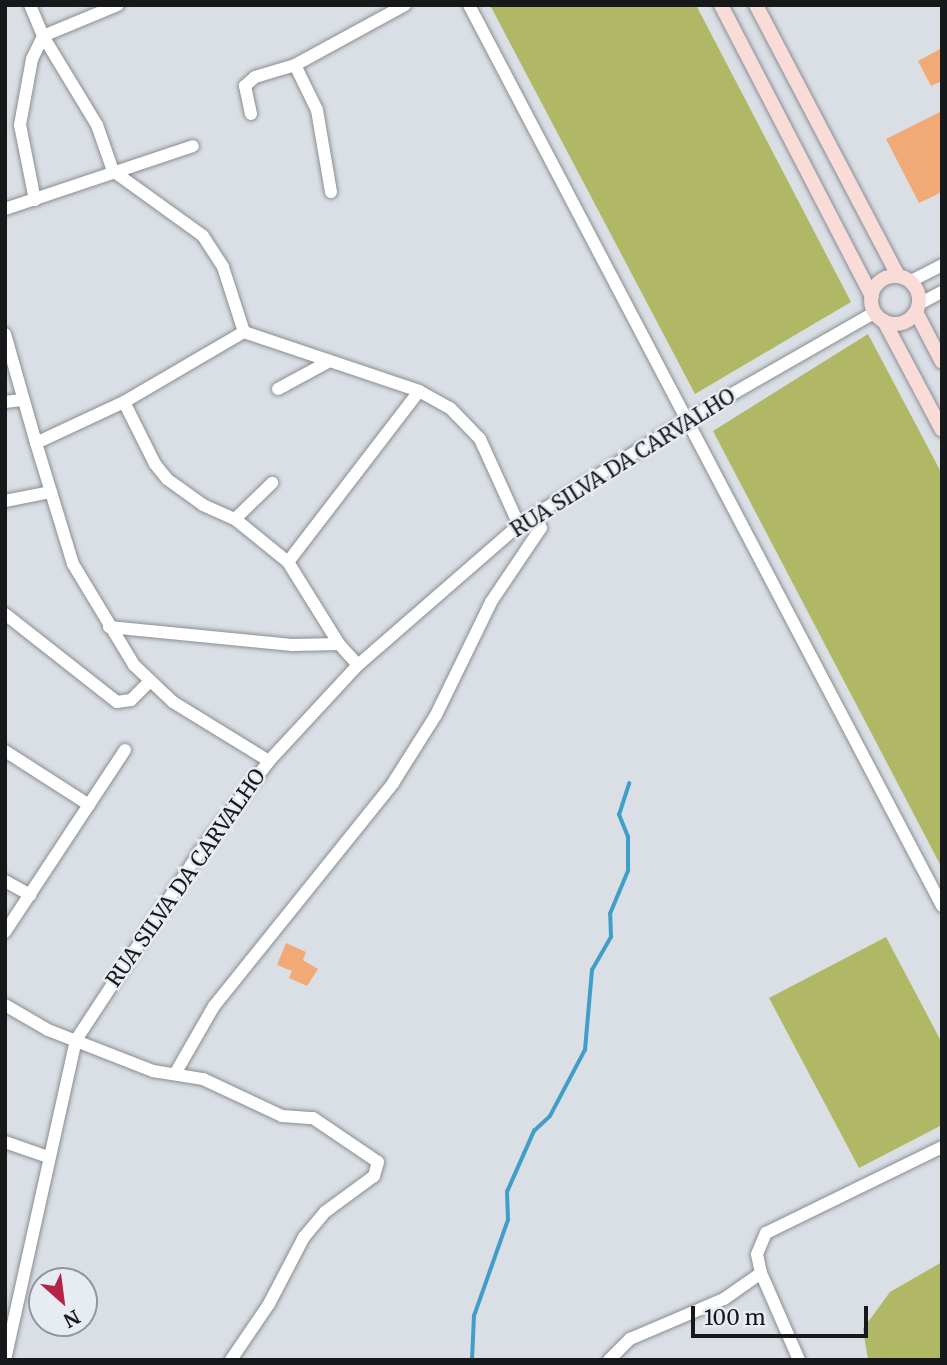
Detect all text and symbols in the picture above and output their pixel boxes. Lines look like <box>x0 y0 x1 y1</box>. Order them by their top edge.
street label: RUA SILVA DA CARVALHO <box>506 383 740 543</box>
street label: RUA SILVA DA CARVALHO <box>101 764 271 992</box>
north arrow <box>28 1267 98 1337</box>
scale bar <box>695 1292 872 1336</box>
text: 100 m <box>704 1304 766 1331</box>
text: N <box>60 1305 84 1333</box>

